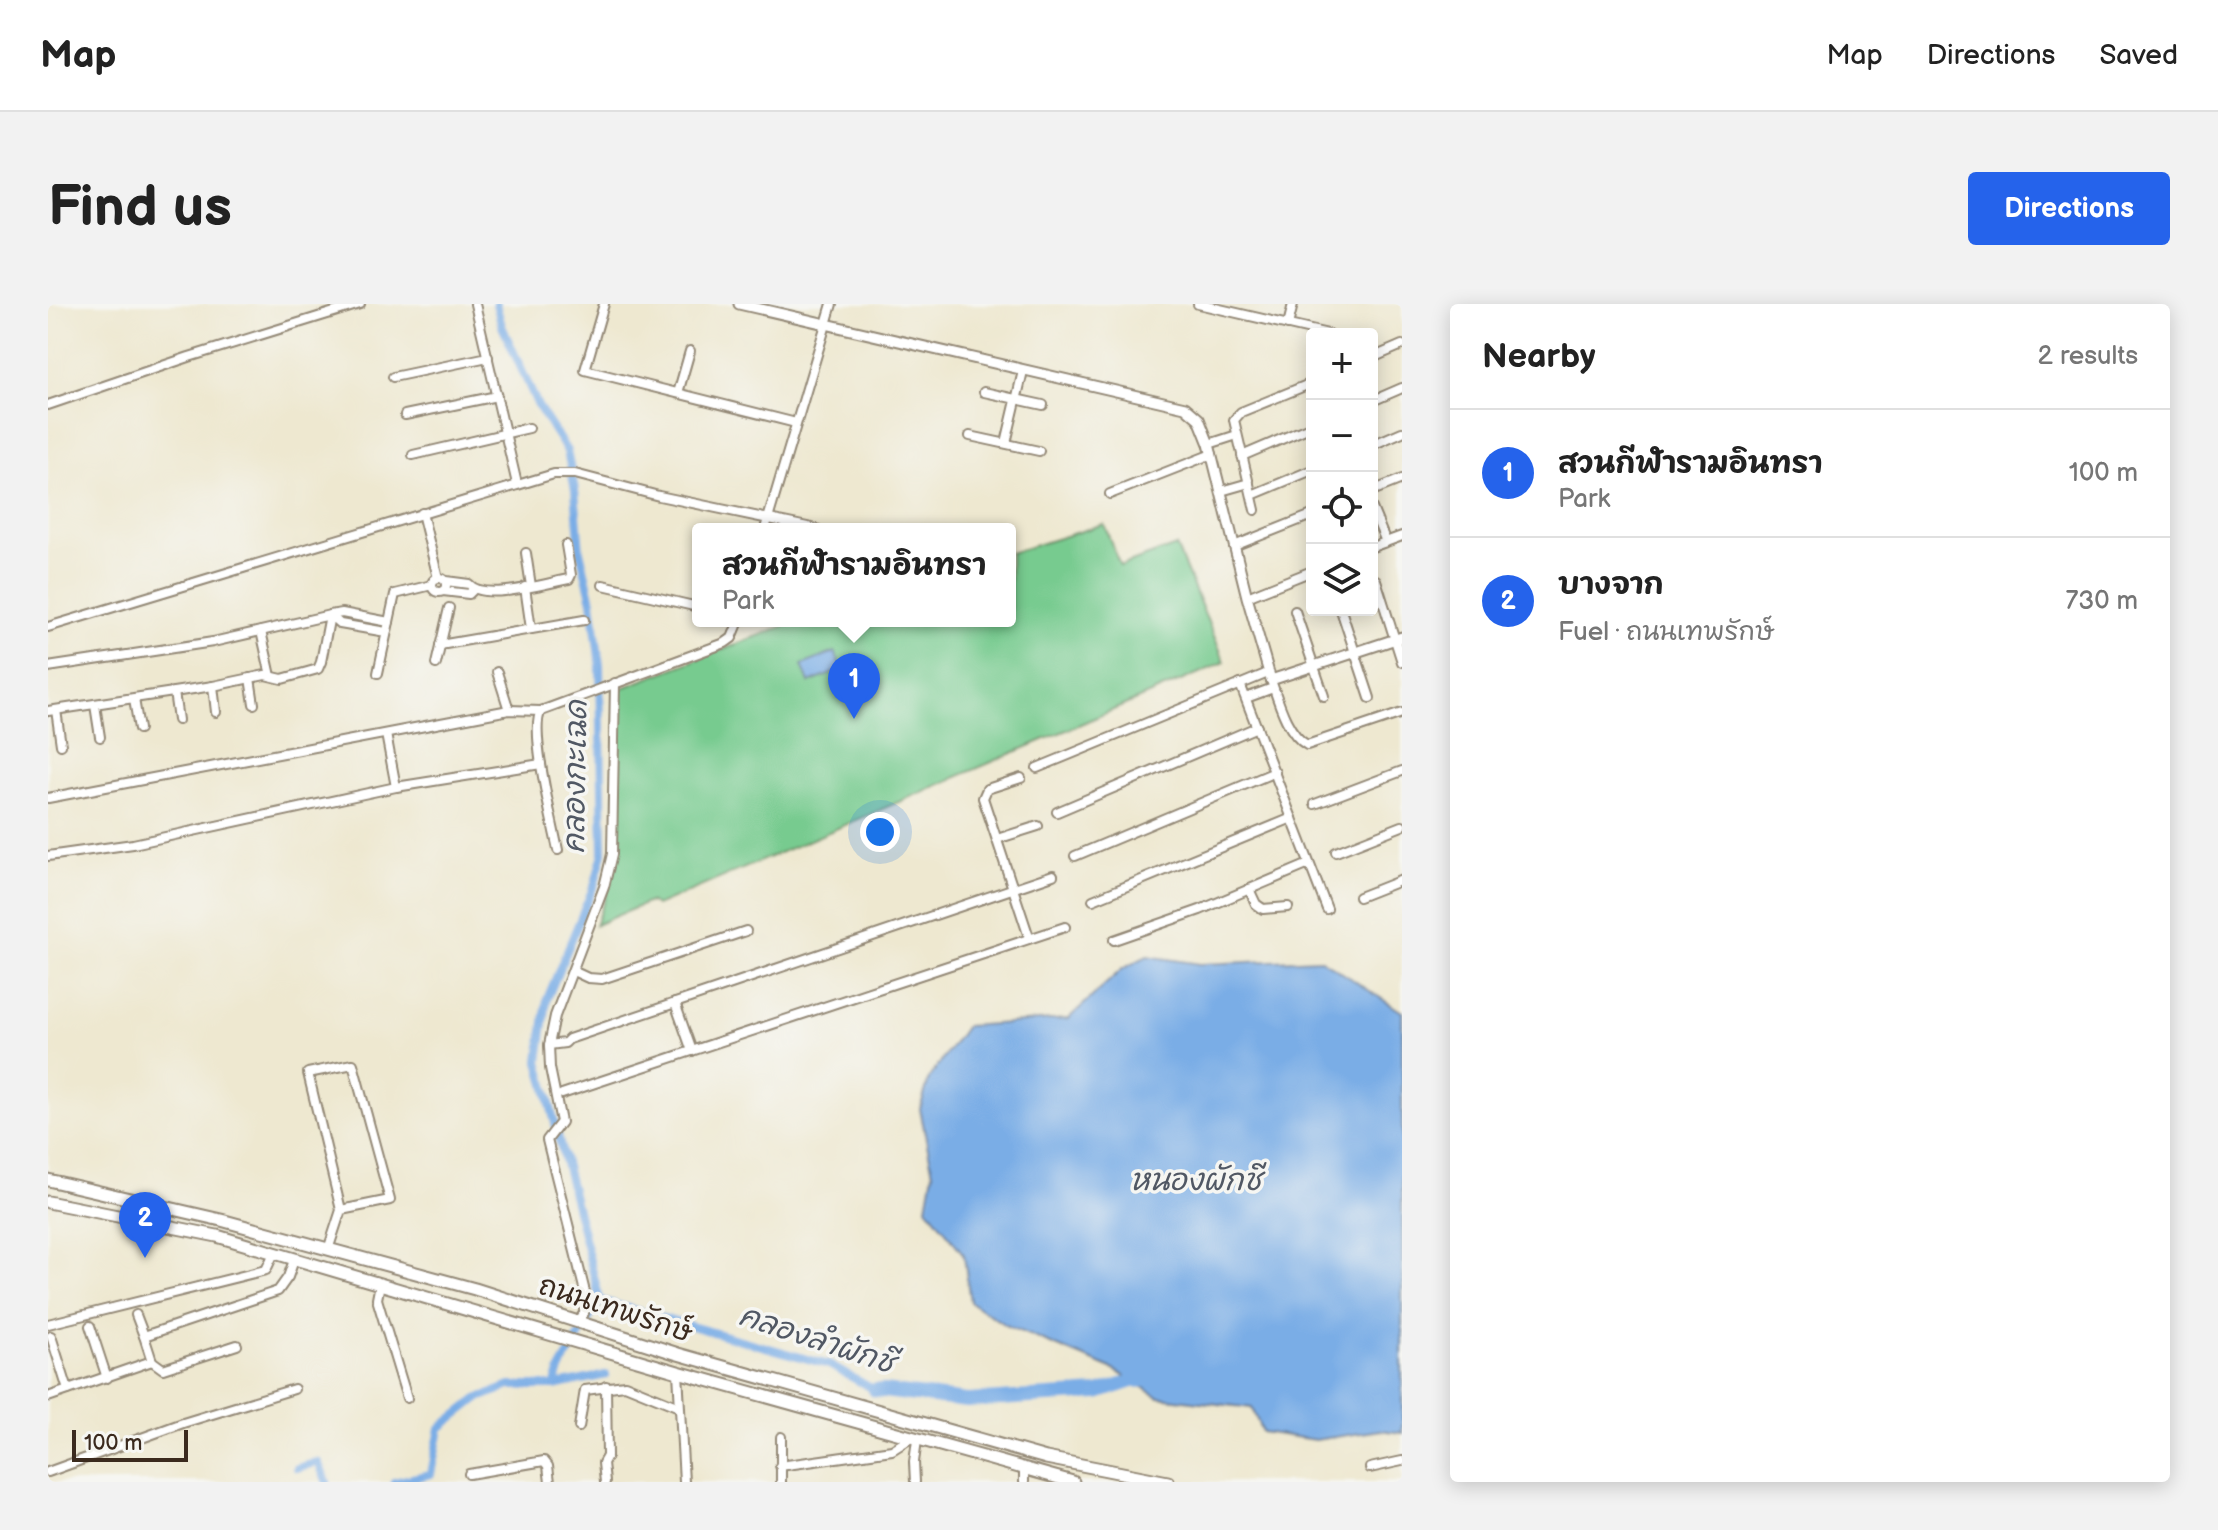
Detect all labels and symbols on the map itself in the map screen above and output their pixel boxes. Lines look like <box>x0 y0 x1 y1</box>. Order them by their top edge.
pin: 1 <box>828 653 880 719</box>
water label: คลองกะเฉด <box>557 699 595 854</box>
your location <box>860 812 900 852</box>
water label: หนองผักชี <box>1130 1161 1267 1199</box>
pin: 2 <box>119 1192 171 1258</box>
street label: ถนนเทพรักษ์ <box>534 1265 699 1350</box>
water label: คลองลำผักชี <box>734 1296 905 1384</box>
scale bar <box>72 1426 188 1462</box>

